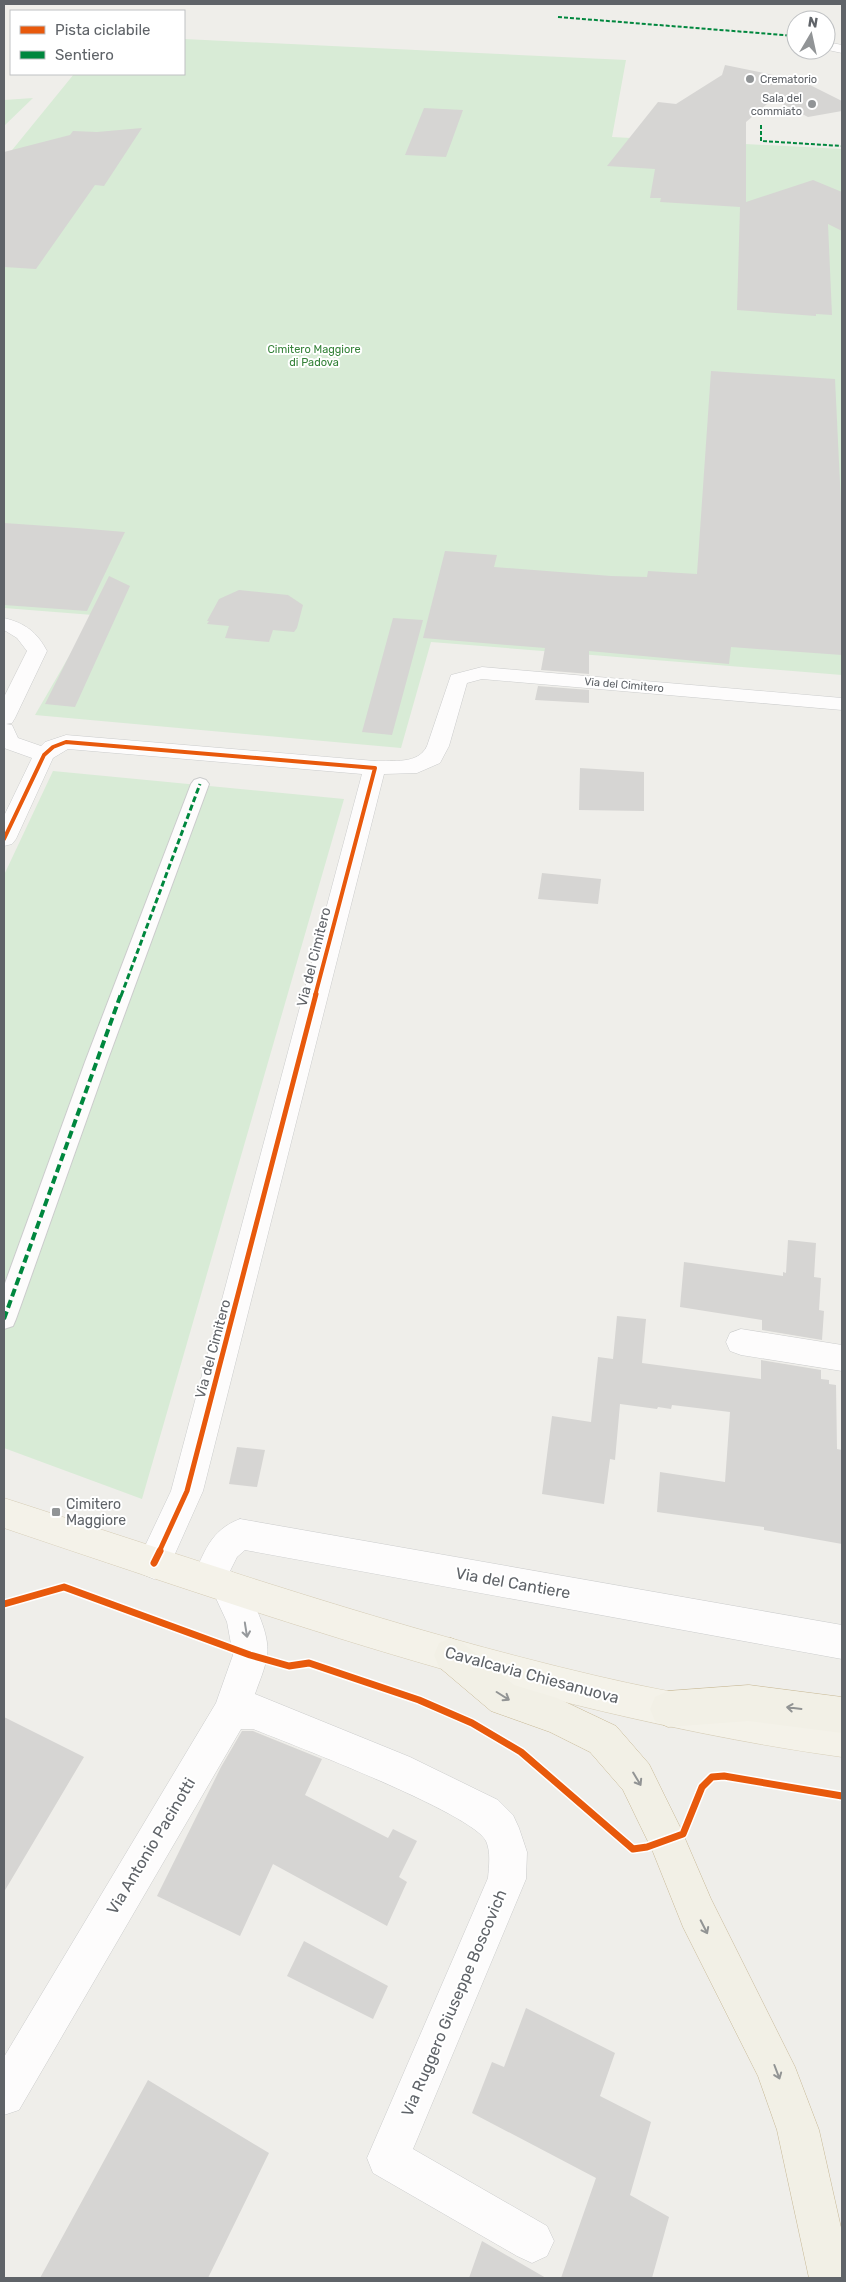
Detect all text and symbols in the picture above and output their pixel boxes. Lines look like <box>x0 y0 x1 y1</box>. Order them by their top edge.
legend <box>10 10 185 75</box>
north arrow <box>786 10 836 60</box>
text: N <box>807 13 819 32</box>
text: Pista ciclabile <box>55 21 150 39</box>
text: Sentiero <box>55 46 114 64</box>
marker: Crematorio <box>744 73 756 85</box>
place label: Crematorio <box>760 73 817 86</box>
place label: Sala del commiato <box>751 92 802 118</box>
marker: Sala del commiato <box>806 98 818 110</box>
park label: Cimitero Maggiore di Padova <box>267 343 361 369</box>
street label: Via del Cimitero <box>584 675 664 695</box>
street label: Via del Cimitero <box>293 906 335 1008</box>
street label: Via del Cimitero <box>192 1298 234 1400</box>
place label: Cimitero Maggiore <box>66 1496 126 1529</box>
marker: Cimitero Maggiore <box>50 1506 62 1518</box>
street label: Via del Cantiere <box>454 1564 572 1602</box>
one-way arrow <box>241 1622 251 1638</box>
street label: Cavalcavia Chiesanuova <box>443 1643 621 1707</box>
one-way arrow <box>495 1692 509 1702</box>
one-way arrow <box>786 1703 802 1713</box>
one-way arrow <box>632 1772 642 1786</box>
street label: Via Antonio Pacinotti <box>103 1774 199 1918</box>
street label: Via Ruggero Giuseppe Boscovich <box>397 1887 511 2119</box>
one-way arrow <box>700 1919 709 1934</box>
one-way arrow <box>773 2064 782 2079</box>

